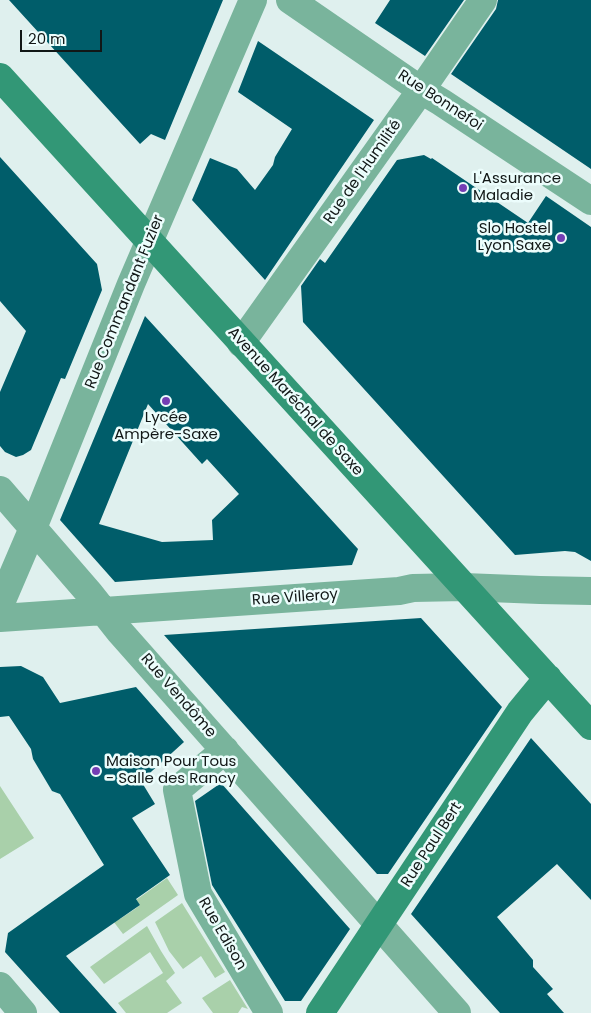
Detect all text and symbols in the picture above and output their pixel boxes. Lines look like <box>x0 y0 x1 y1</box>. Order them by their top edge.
scale bar <box>22 20 105 52</box>
text: 20 m <box>28 28 66 49</box>
street label: Rue Bonnefoi <box>394 67 486 135</box>
street label: Rue de l'Humilité <box>320 117 406 227</box>
place label: L'Assurance Maladie <box>473 170 561 205</box>
marker: L'Assurance Maladie <box>457 182 469 194</box>
street label: Rue Commandant Fuzier <box>82 213 168 391</box>
place label: Slo Hostel Lyon Saxe <box>477 220 551 255</box>
marker: Slo Hostel Lyon Saxe <box>555 232 567 244</box>
street label: Avenue Maréchal de Saxe <box>224 324 366 480</box>
marker: Lycée Ampère-Saxe <box>160 395 172 407</box>
place label: Lycée Ampère-Saxe <box>114 409 218 444</box>
street label: Rue Villeroy <box>251 586 339 610</box>
street label: Rue Vendôme <box>137 650 219 742</box>
place label: Maison Pour Tous - Salle des Rancy <box>106 753 236 788</box>
marker: Maison Pour Tous - Salle des Rancy <box>90 765 102 777</box>
street label: Rue Paul Bert <box>398 799 466 891</box>
street label: Rue Edison <box>194 895 250 973</box>

